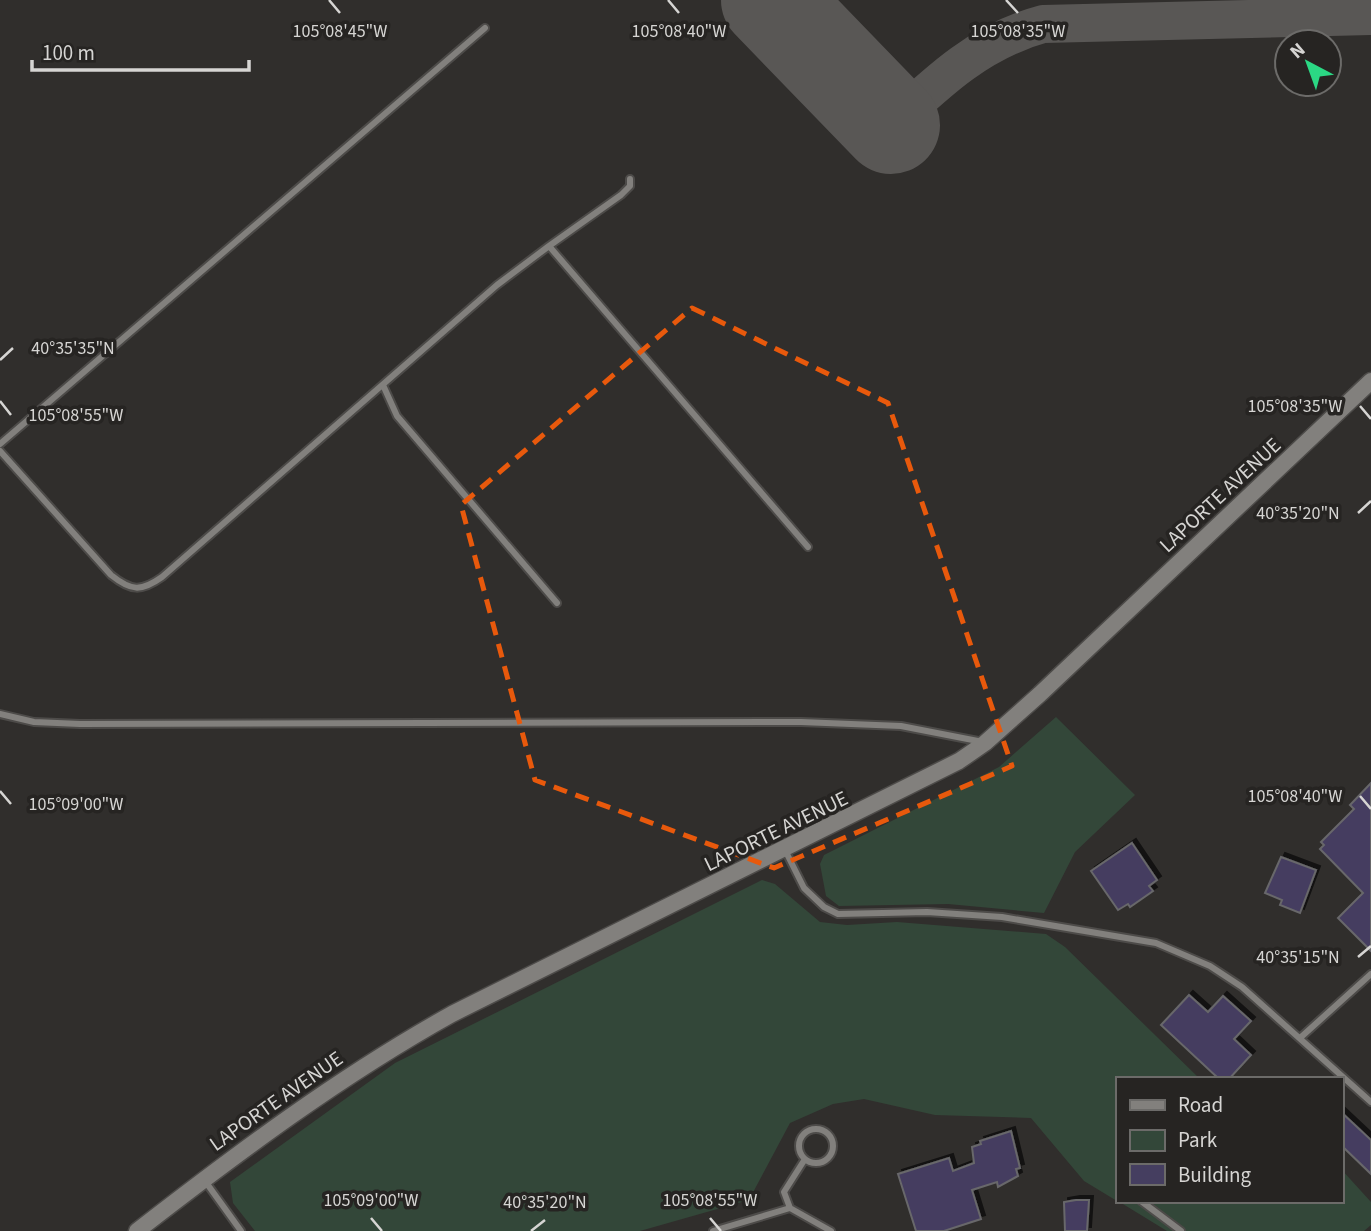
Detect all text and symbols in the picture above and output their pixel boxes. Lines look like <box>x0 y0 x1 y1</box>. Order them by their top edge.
text: 105°08'45"W <box>293 19 387 44</box>
text: 105°08'40"W <box>632 19 726 44</box>
text: 105°08'35"W <box>971 19 1065 44</box>
scale bar <box>32 28 248 72</box>
north arrow <box>1273 28 1343 98</box>
text: N <box>1284 37 1311 66</box>
text: 100 m <box>42 38 95 68</box>
text: 40°35'35"N <box>31 336 115 361</box>
text: 105°08'35"W <box>1248 394 1342 419</box>
text: 105°08'55"W <box>29 403 123 428</box>
street label: LAPORTE AVENUE <box>1152 431 1288 559</box>
text: 40°35'20"N <box>1256 501 1340 526</box>
street label: LAPORTE AVENUE <box>699 783 853 879</box>
text: 105°08'40"W <box>1248 784 1342 809</box>
text: 105°09'00"W <box>29 792 123 817</box>
text: 40°35'15"N <box>1256 945 1340 970</box>
street label: LAPORTE AVENUE <box>203 1044 349 1158</box>
legend <box>1116 1077 1343 1203</box>
text: Road <box>1178 1090 1223 1120</box>
text: Park <box>1178 1125 1218 1155</box>
text: Building <box>1178 1160 1252 1190</box>
text: 105°09'00"W <box>324 1188 418 1213</box>
text: 105°08'55"W <box>663 1188 757 1213</box>
text: 40°35'20"N <box>503 1190 587 1215</box>

